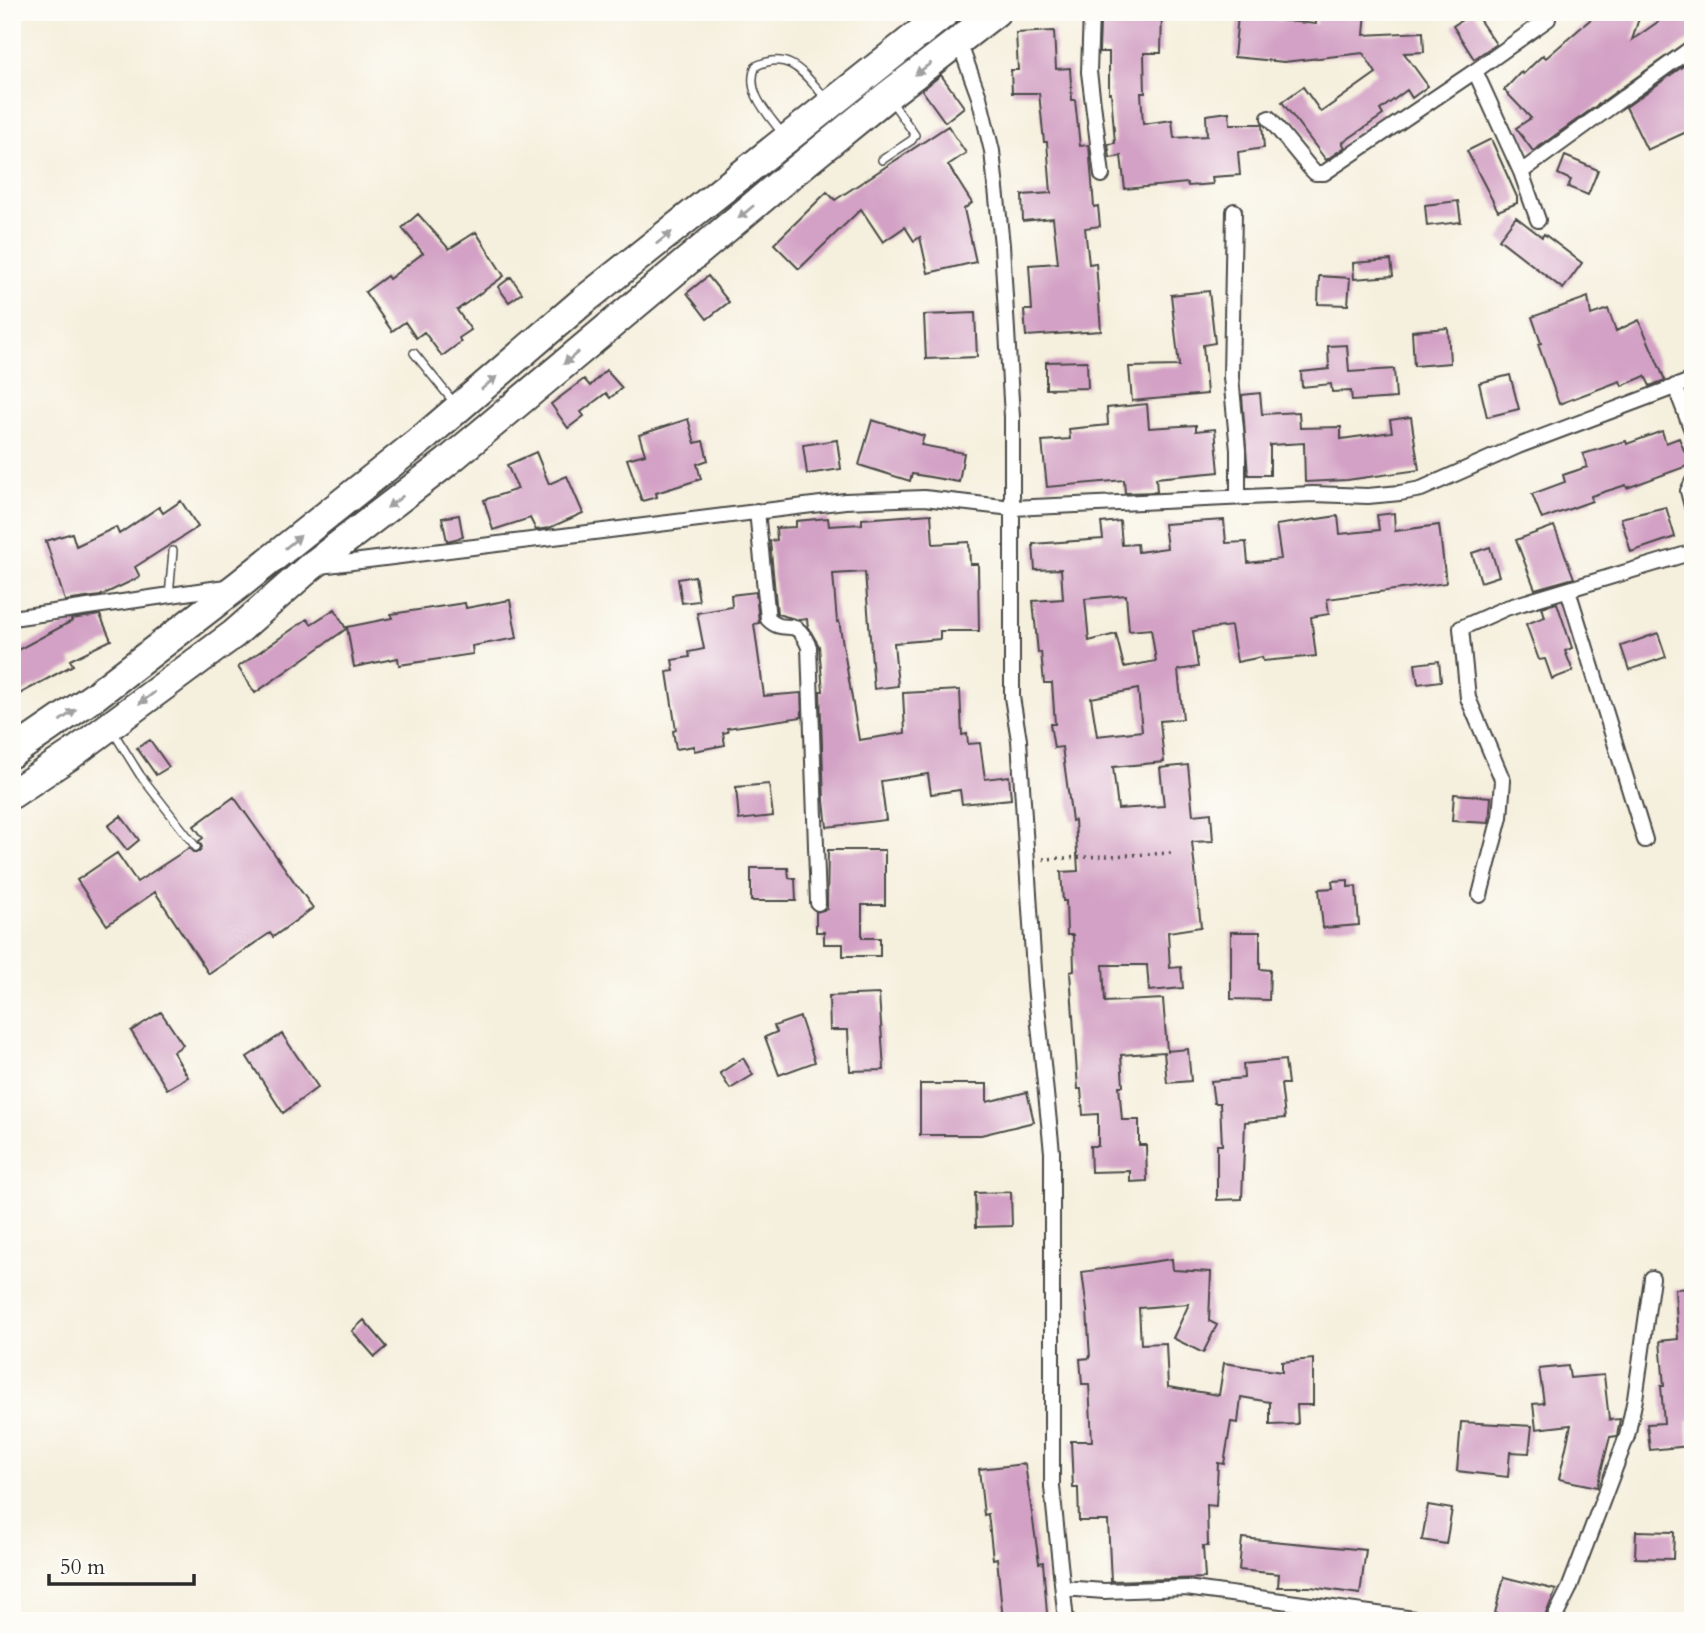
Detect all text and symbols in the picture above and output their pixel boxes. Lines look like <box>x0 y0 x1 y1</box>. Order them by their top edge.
one-way arrow <box>913 62 932 76</box>
one-way arrow <box>737 204 754 219</box>
one-way arrow <box>655 231 673 245</box>
one-way arrow <box>562 350 580 365</box>
one-way arrow <box>479 375 497 390</box>
one-way arrow <box>386 494 404 508</box>
one-way arrow <box>284 534 302 549</box>
one-way arrow <box>138 691 156 705</box>
one-way arrow <box>59 708 77 722</box>
scale bar <box>49 1542 194 1586</box>
text: 50 m <box>60 1553 105 1582</box>

